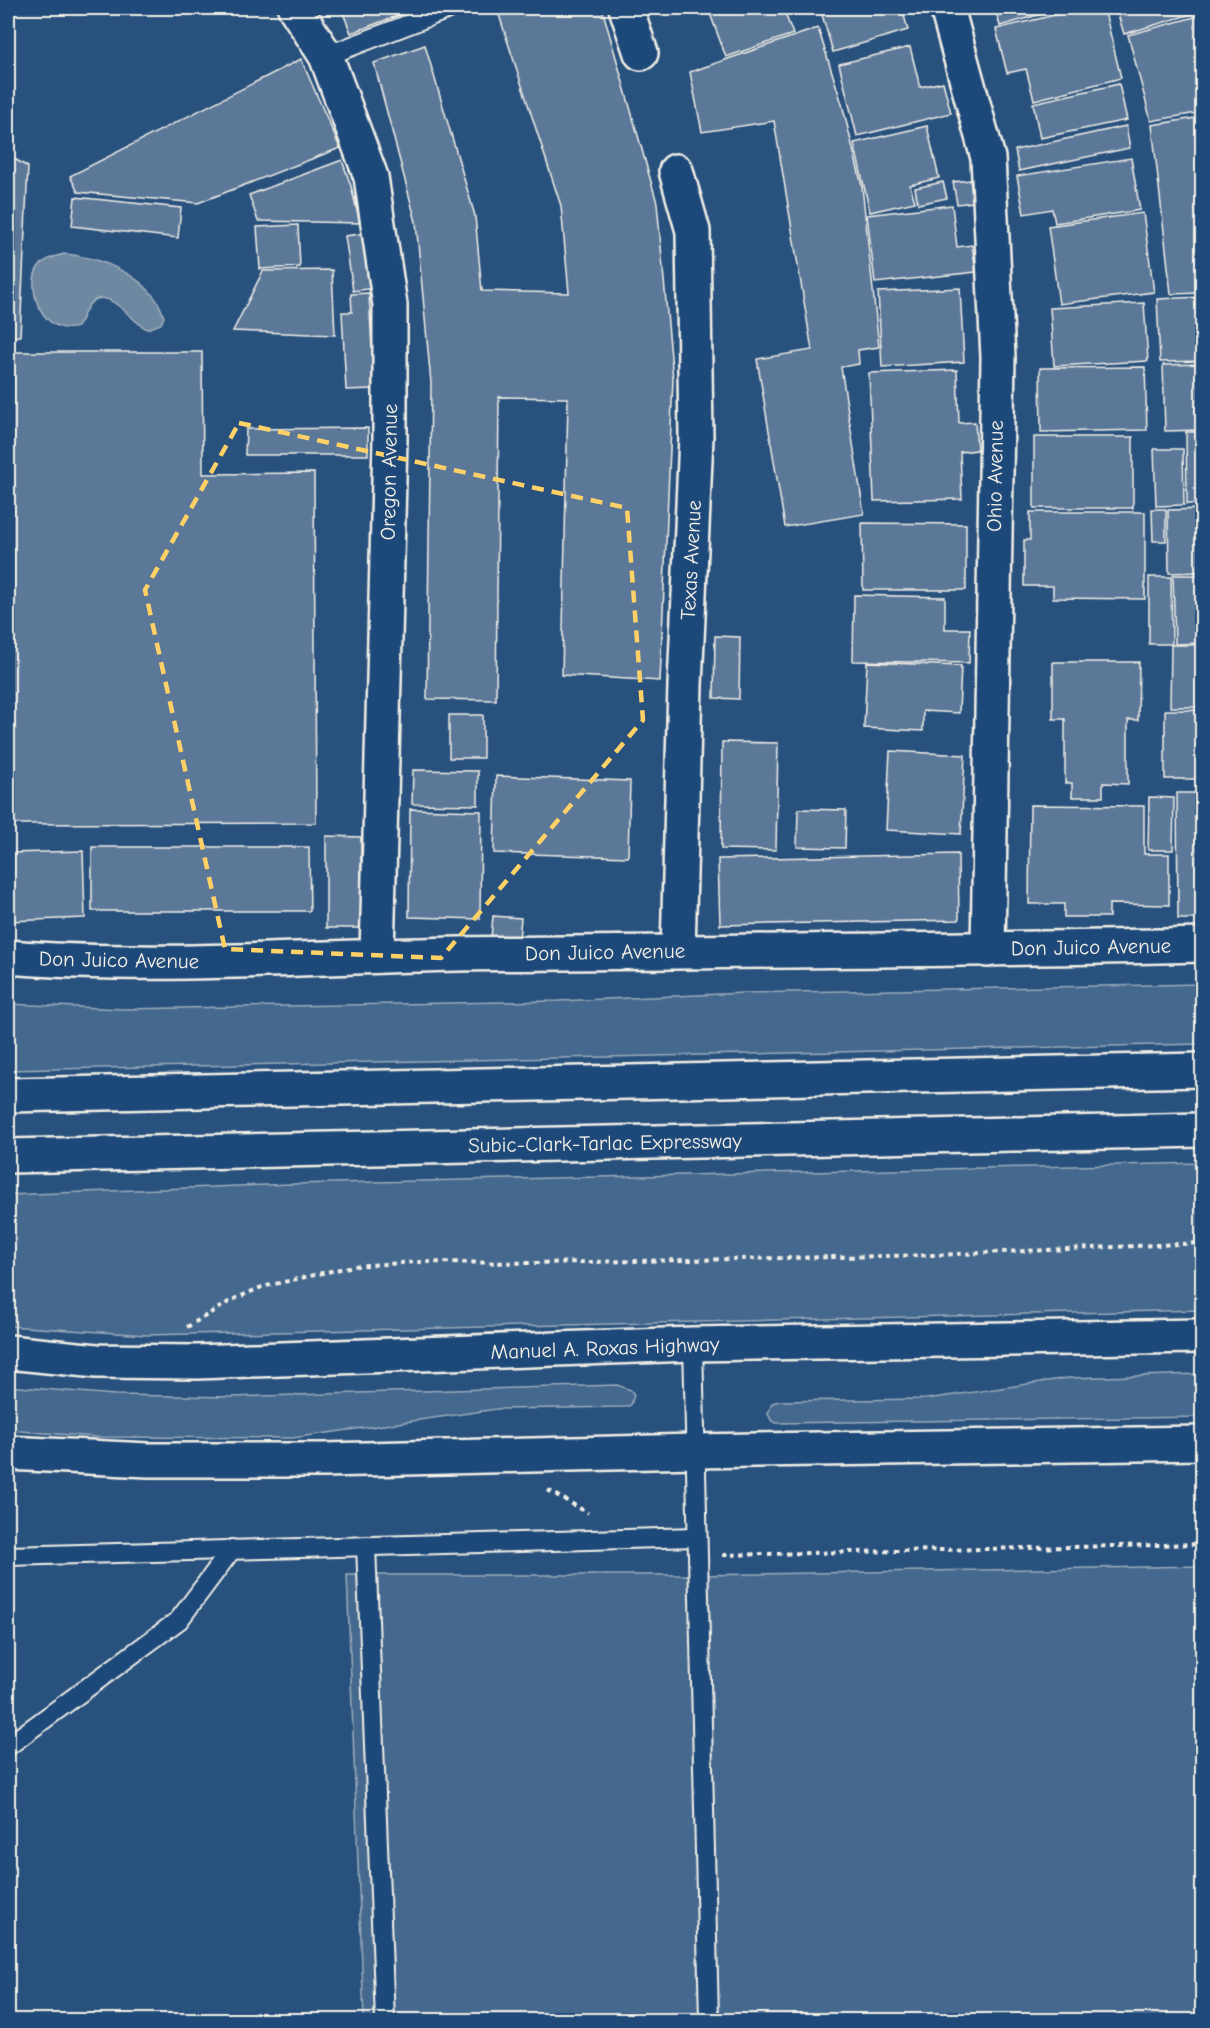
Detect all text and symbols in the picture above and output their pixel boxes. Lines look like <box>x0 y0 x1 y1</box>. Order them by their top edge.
street label: Oregon Avenue <box>376 403 402 541</box>
street label: Ohio Avenue <box>982 420 1008 532</box>
street label: Texas Avenue <box>676 500 706 620</box>
street label: Don Juico Avenue <box>1011 934 1171 960</box>
street label: Don Juico Avenue <box>525 939 685 965</box>
street label: Don Juico Avenue <box>39 947 199 973</box>
street label: Subic-Clark-Tarlac Expressway <box>468 1129 743 1157</box>
street label: Manuel A. Roxas Highway <box>490 1332 720 1364</box>

